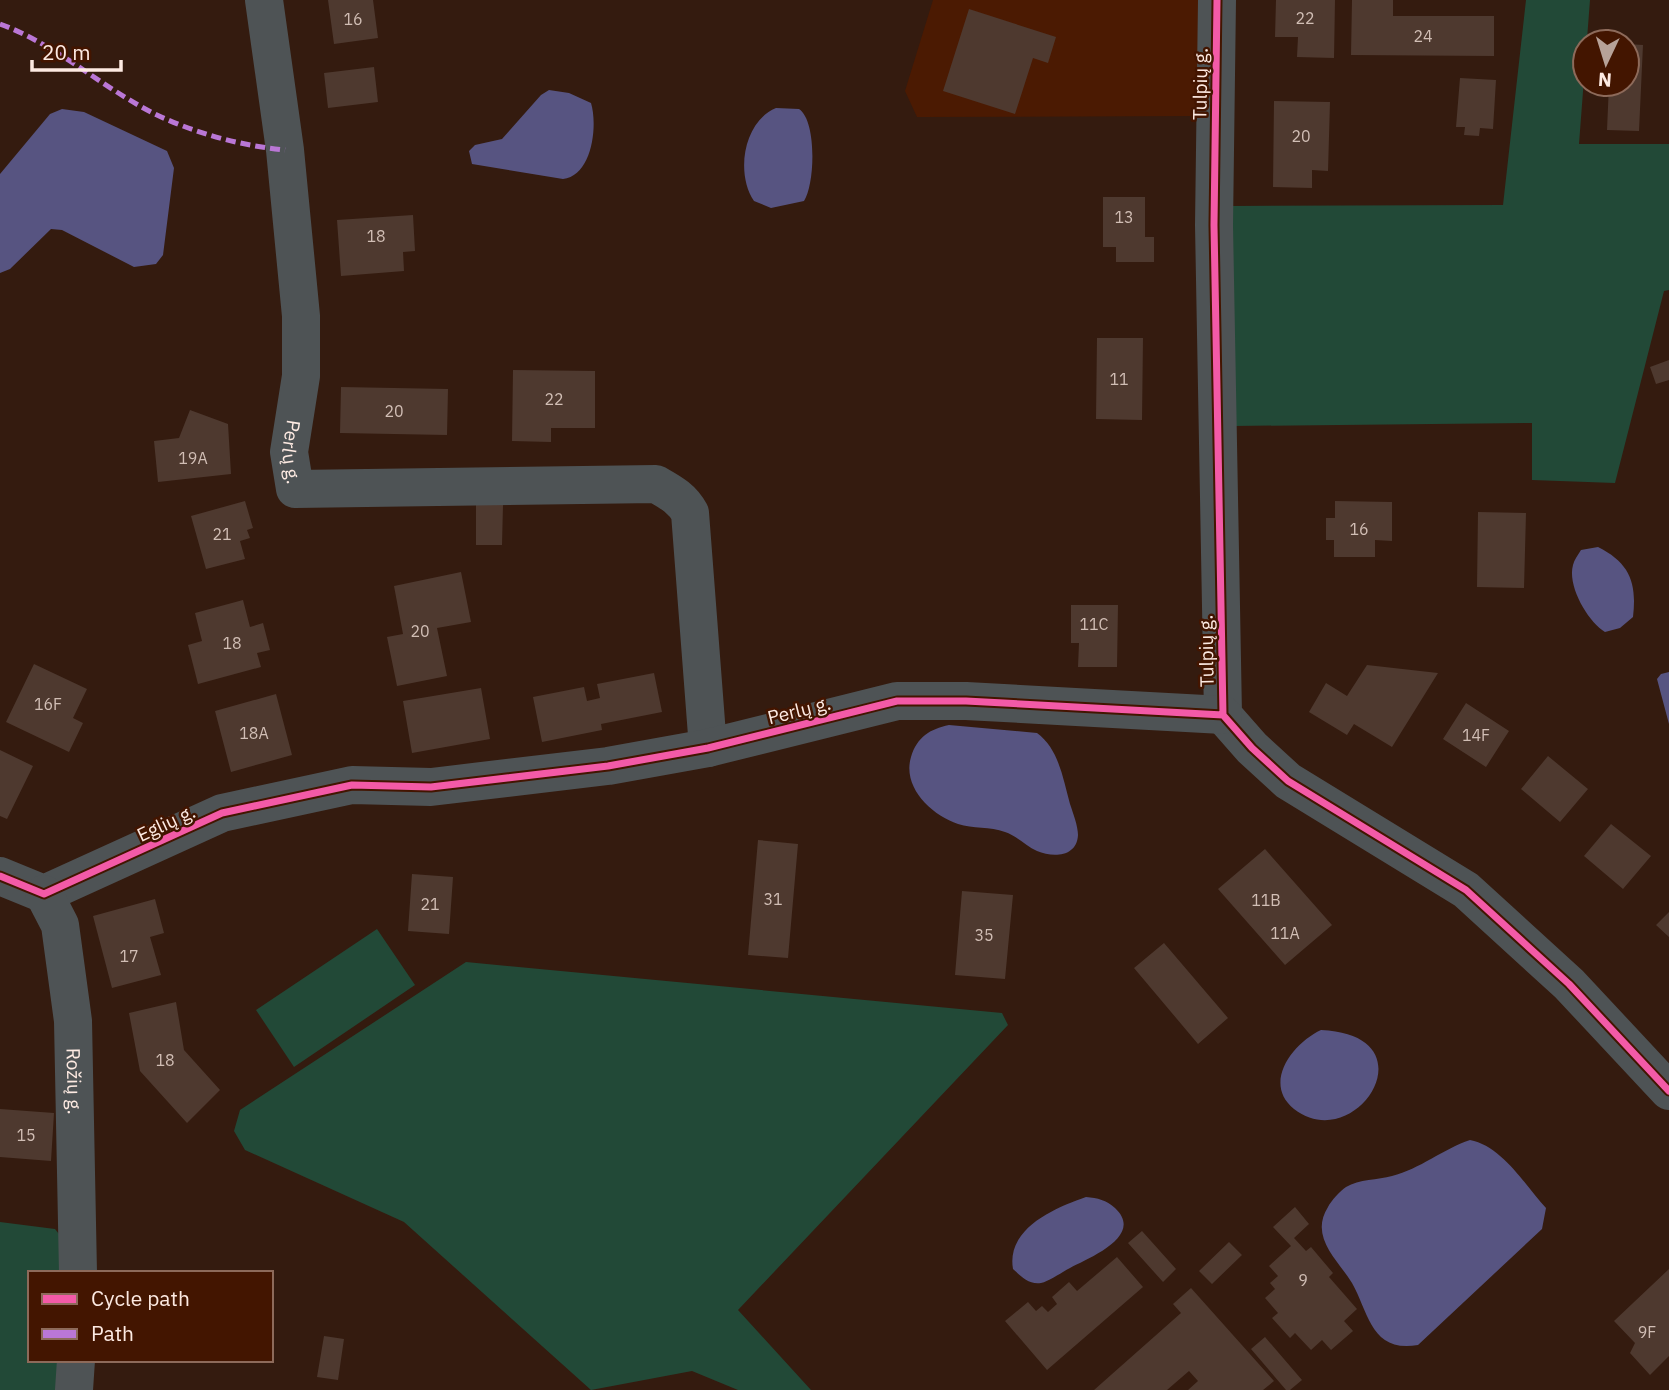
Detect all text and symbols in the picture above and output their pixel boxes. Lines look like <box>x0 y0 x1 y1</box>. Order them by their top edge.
house number: 22 <box>1295 8 1315 28</box>
house number: 16 <box>343 9 363 29</box>
house number: 24 <box>1413 26 1433 46</box>
scale bar <box>32 28 121 72</box>
north arrow <box>1571 28 1641 98</box>
text: 20 m <box>42 38 91 66</box>
street label: Tulpių g. <box>1187 48 1213 120</box>
text: N <box>1597 68 1613 92</box>
house number: 20 <box>1291 126 1311 146</box>
house number: 13 <box>1114 207 1134 227</box>
house number: 18 <box>366 226 386 246</box>
house number: 11 <box>1109 369 1129 389</box>
house number: 22 <box>544 389 564 409</box>
house number: 20 <box>384 401 404 421</box>
street label: Perlų g. <box>277 418 306 486</box>
house number: 19A <box>178 448 208 468</box>
house number: 16 <box>1349 519 1369 539</box>
house number: 21 <box>212 524 232 544</box>
house number: 11C <box>1079 614 1109 634</box>
street label: Tulpių g. <box>1193 615 1219 687</box>
house number: 20 <box>410 621 430 641</box>
house number: 18 <box>222 633 242 653</box>
street label: Perlų g. <box>765 691 833 729</box>
house number: 16F <box>34 694 62 714</box>
house number: 18A <box>239 723 269 743</box>
house number: 14F <box>1462 725 1490 745</box>
street label: Eglių g. <box>133 799 199 847</box>
house number: 31 <box>763 889 783 909</box>
house number: 11B <box>1251 890 1281 910</box>
house number: 21 <box>420 894 440 914</box>
house number: 11A <box>1270 923 1300 943</box>
house number: 35 <box>974 925 994 945</box>
house number: 17 <box>119 946 139 966</box>
street label: Rožių g. <box>62 1048 87 1115</box>
house number: 18 <box>155 1050 175 1070</box>
house number: 15 <box>16 1125 36 1145</box>
house number: 9 <box>1298 1270 1308 1290</box>
legend <box>28 1271 273 1362</box>
text: Cycle path <box>91 1284 190 1312</box>
text: Path <box>91 1319 134 1347</box>
house number: 9F <box>1638 1322 1656 1342</box>

